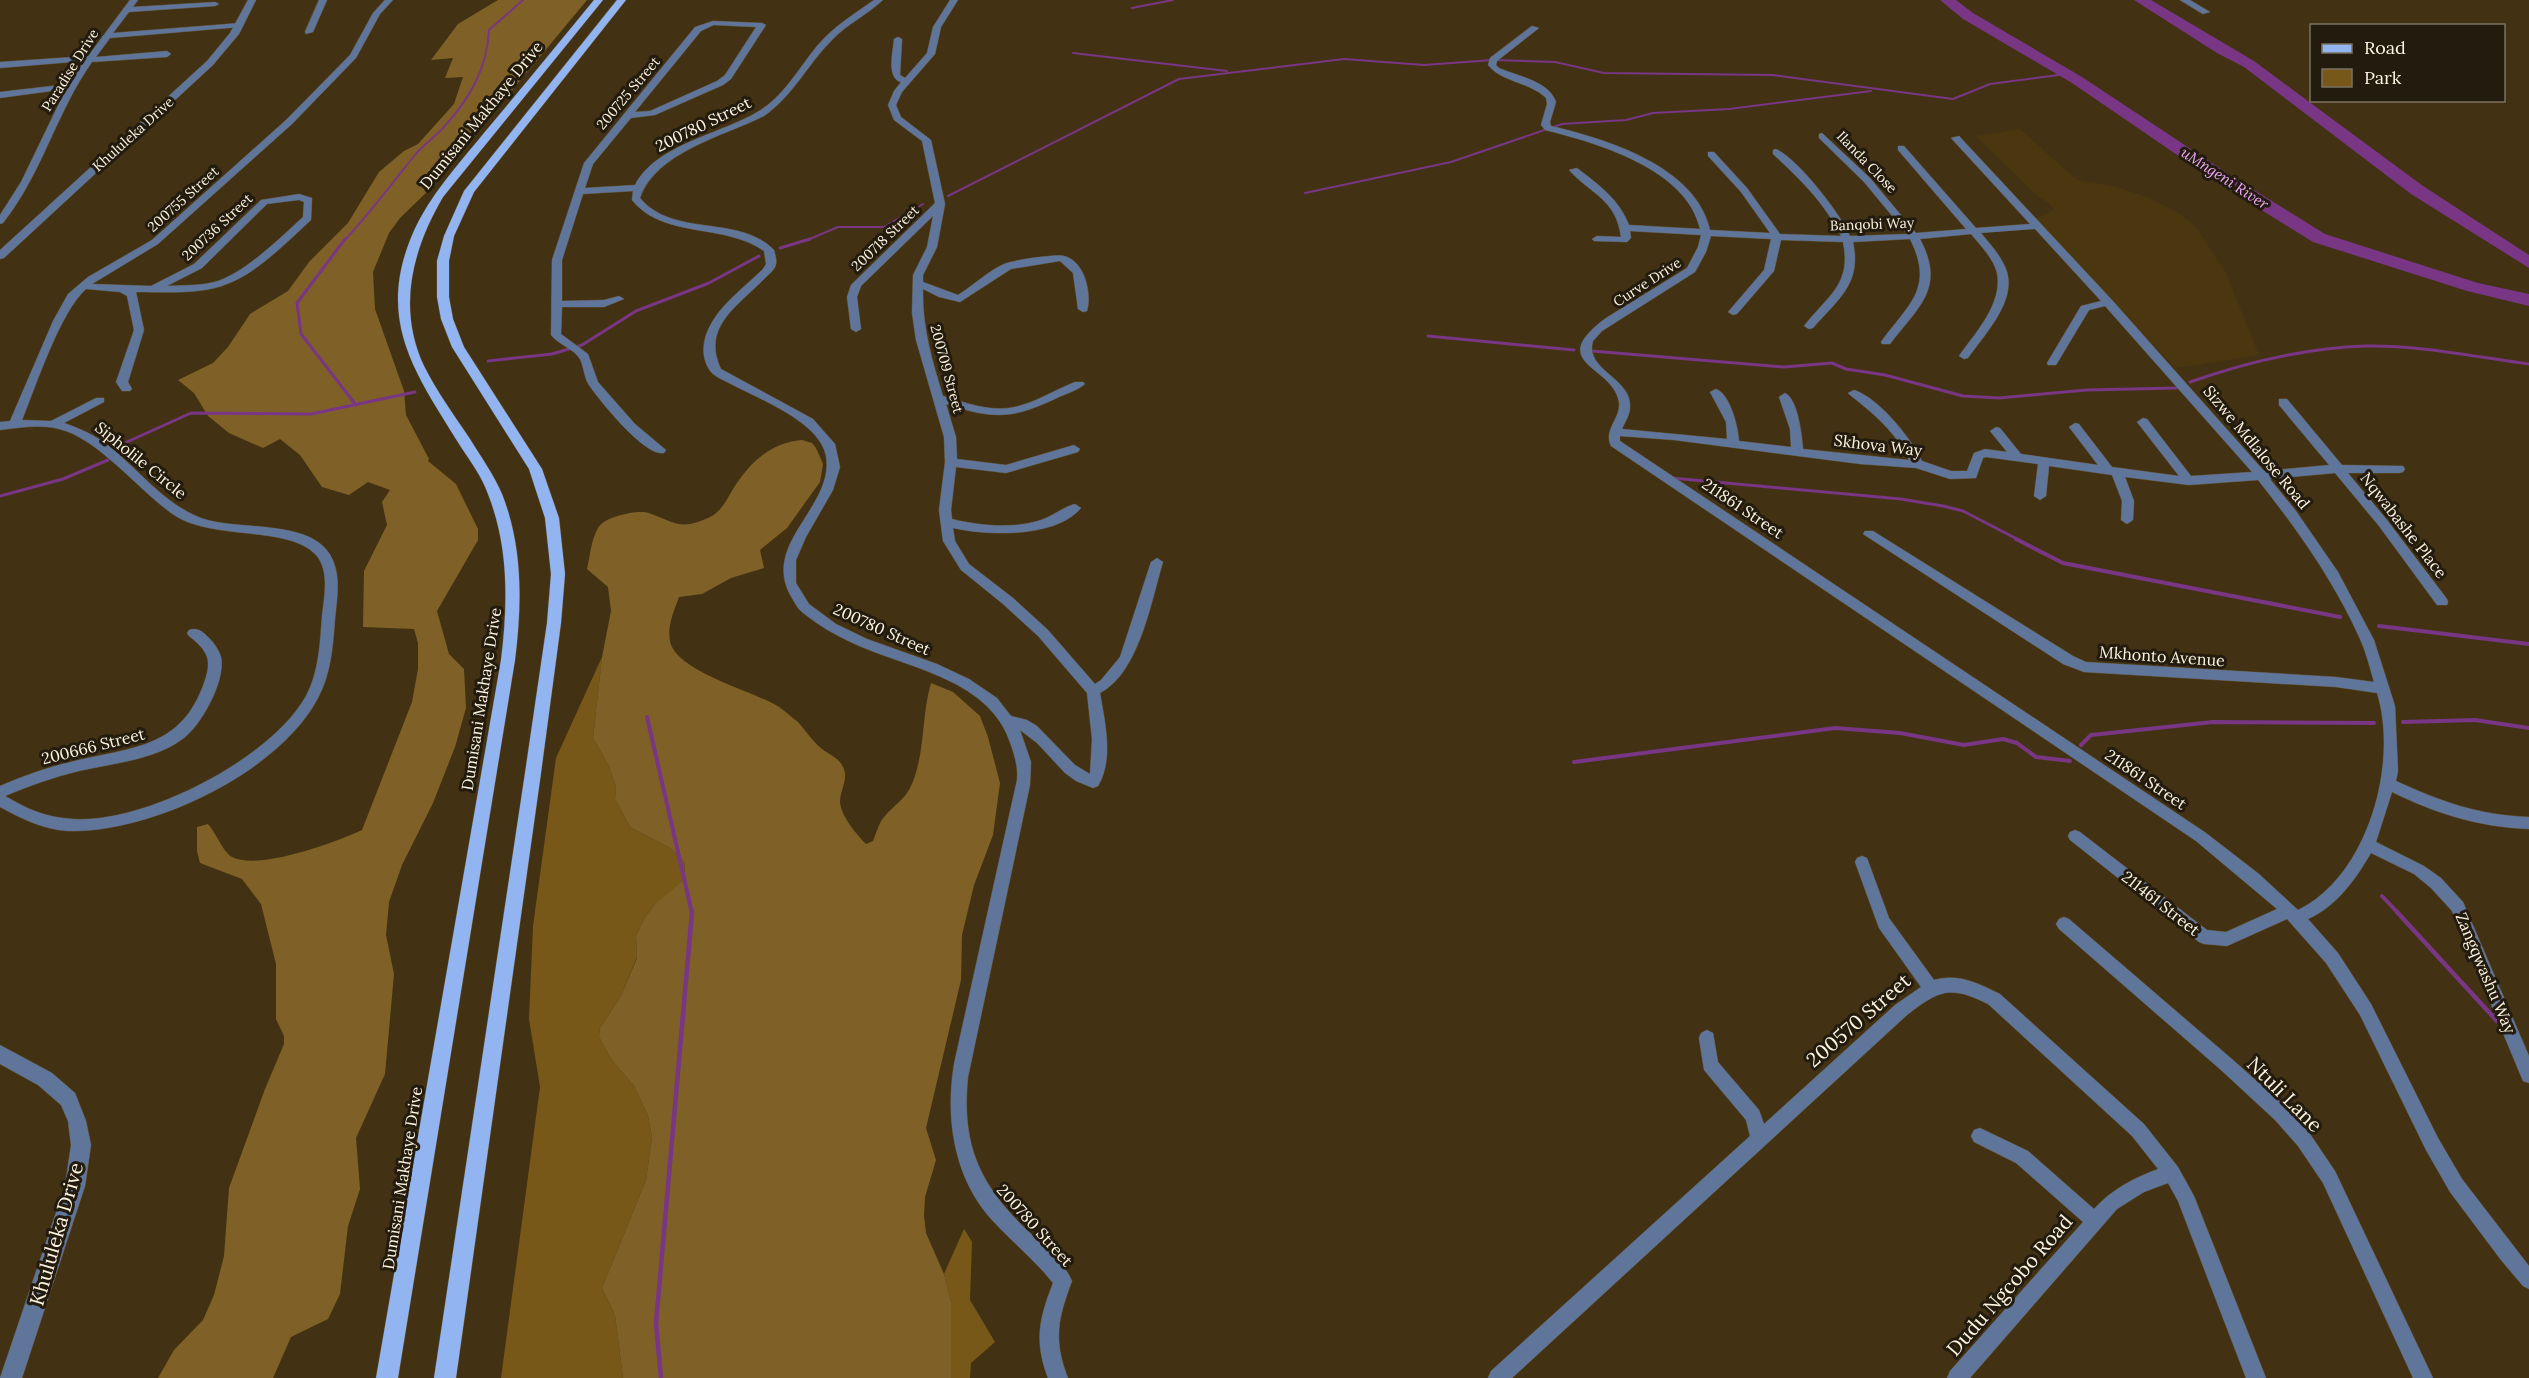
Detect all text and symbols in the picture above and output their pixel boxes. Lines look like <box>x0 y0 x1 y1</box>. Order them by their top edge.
legend <box>2310 24 2505 102</box>
street label: Paradise Drive <box>37 25 103 115</box>
text: Road <box>2364 36 2406 59</box>
street label: Dumisani Makhaye Drive <box>415 37 547 193</box>
street label: 200725 Street <box>592 52 664 133</box>
text: Park <box>2364 66 2402 89</box>
street label: Khululeka Drive <box>89 92 178 175</box>
street label: 200780 Street <box>652 92 755 156</box>
street label: Ilanda Close <box>1833 127 1901 197</box>
water label: uMngeni River <box>2178 143 2273 214</box>
street label: 200755 Street <box>144 162 223 236</box>
street label: 200736 Street <box>178 189 257 264</box>
street label: 200718 Street <box>847 201 923 275</box>
street label: Banqobi Way <box>1830 214 1915 234</box>
street label: Curve Drive <box>1610 253 1685 311</box>
street label: 200709 Street <box>927 323 968 416</box>
street label: Sizwe Mdlalose Road <box>2200 381 2315 513</box>
street label: Sipholile Circle <box>91 417 191 503</box>
street label: Skhova Way <box>1833 430 1924 460</box>
street label: Nqwabashe Place <box>2356 468 2452 582</box>
street label: 211861 Street <box>1698 473 1788 543</box>
street label: 200780 Street <box>830 599 934 660</box>
street label: Dumisani Makhaye Drive <box>457 606 505 792</box>
street label: Mkhonto Avenue <box>2099 642 2226 670</box>
street label: 200666 Street <box>39 723 148 768</box>
street label: 211861 Street <box>2101 744 2191 814</box>
street label: 211461 Street <box>2118 866 2205 940</box>
street label: Zangqwashu Way <box>2452 910 2521 1037</box>
street label: 200570 Street <box>1801 968 1915 1072</box>
street label: Ntuli Lane <box>2242 1051 2328 1137</box>
street label: Dumisani Makhaye Drive <box>378 1085 426 1271</box>
street label: Khululeka Drive <box>24 1159 88 1308</box>
street label: 200780 Street <box>993 1180 1078 1271</box>
street label: Dudu Ngcobo Road <box>1941 1209 2077 1361</box>

